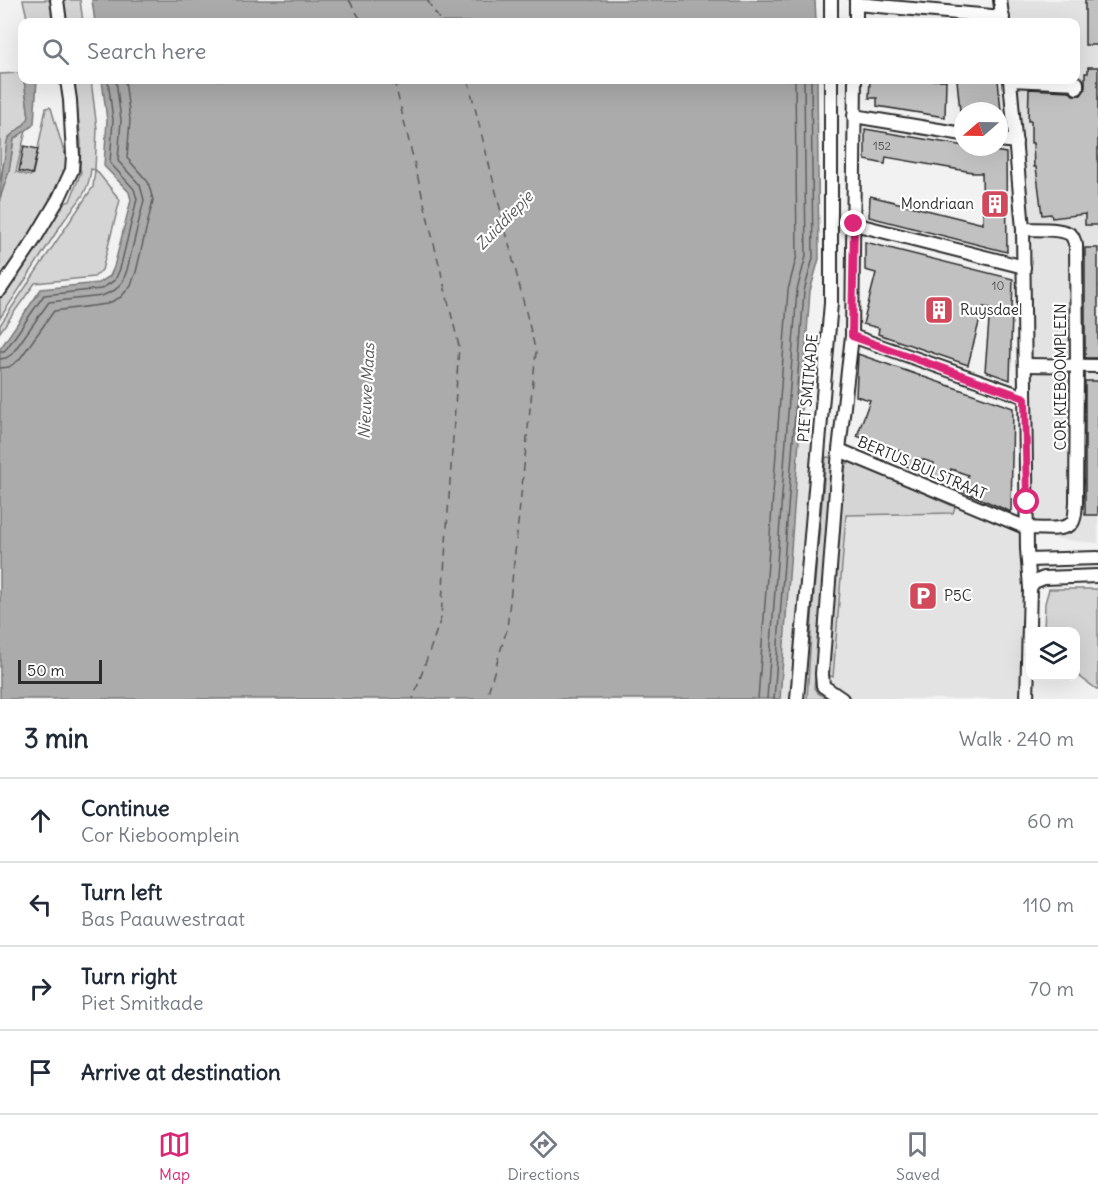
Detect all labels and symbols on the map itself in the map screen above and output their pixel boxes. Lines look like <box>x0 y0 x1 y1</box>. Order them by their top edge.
north arrow <box>954 102 1008 156</box>
house number: 152 <box>873 138 892 153</box>
water label: Zuiddiepje <box>471 185 538 254</box>
building icon: Mondriaan <box>979 188 1011 220</box>
place label: Mondriaan <box>901 194 974 213</box>
route end <box>840 210 866 236</box>
house number: 10 <box>992 278 1004 293</box>
building icon: Ruysdael <box>923 294 955 326</box>
place label: Ruysdael <box>960 300 1022 319</box>
street label: COR KIEBOOMPLEIN <box>1051 303 1070 451</box>
street label: PIET SMITKADE <box>793 333 822 443</box>
water label: Nieuwe Maas <box>354 342 379 439</box>
street label: BERTUS BULSTRAAT <box>855 432 990 503</box>
route start <box>1013 488 1039 514</box>
parking icon: P5C <box>907 580 939 612</box>
place label: P5C <box>944 586 972 605</box>
scale bar <box>18 657 102 684</box>

